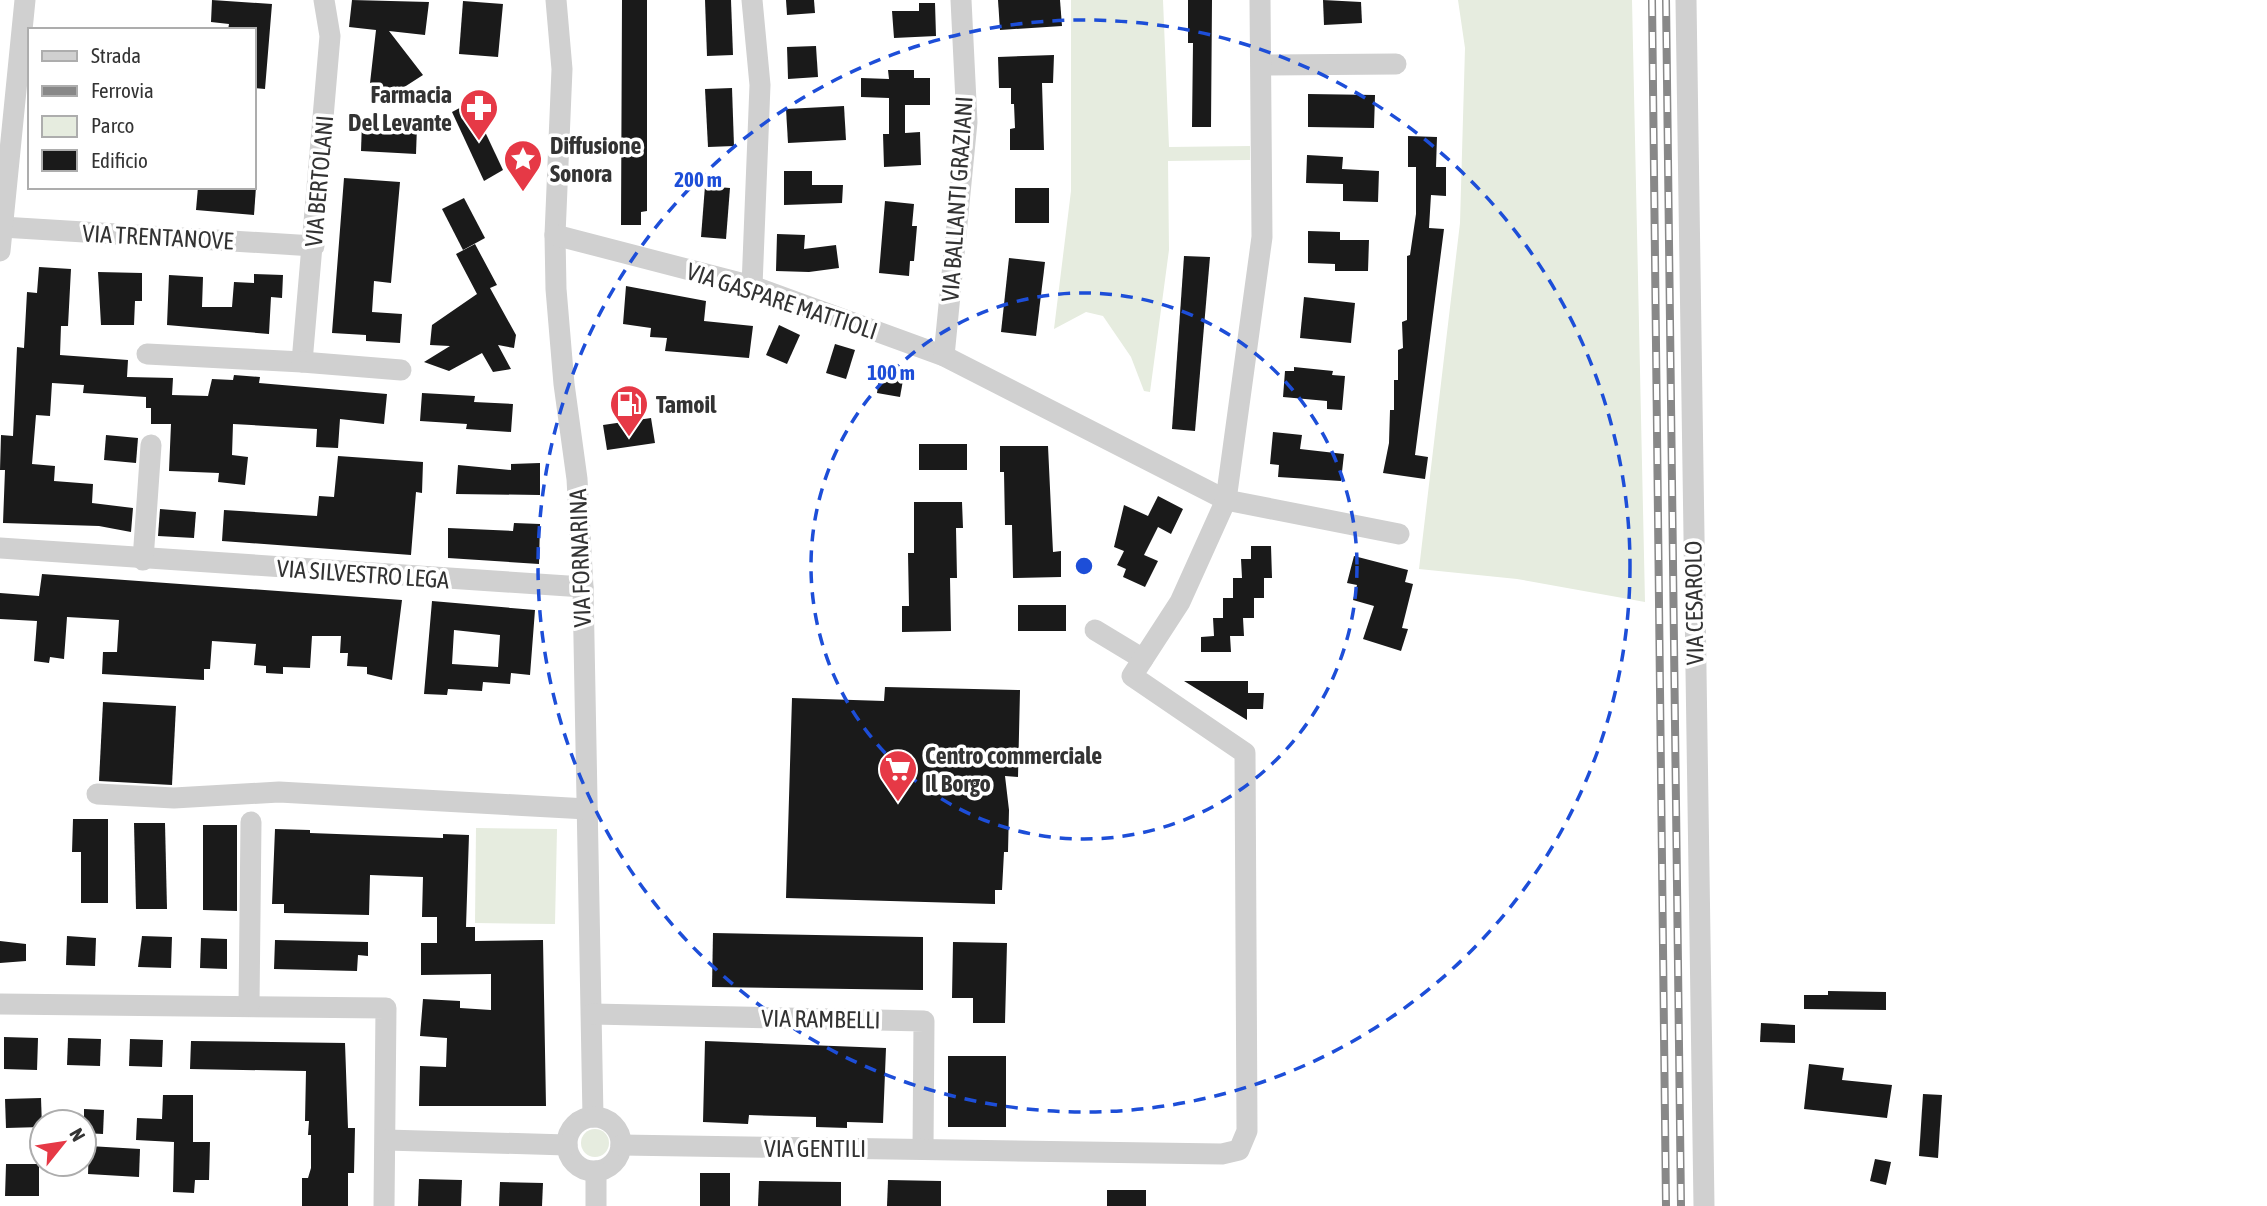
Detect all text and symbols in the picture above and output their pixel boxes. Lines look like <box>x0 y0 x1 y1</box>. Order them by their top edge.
legend <box>28 28 256 189</box>
text: Strada <box>91 43 141 67</box>
text: Ferrovia <box>91 78 154 102</box>
place label: Farmacia Del Levante <box>348 81 452 136</box>
pharmacy icon: Farmacia Del Levante <box>458 87 500 142</box>
street label: VIA BALLANTI GRAZIANI <box>936 95 978 303</box>
text: Parco <box>91 113 134 137</box>
street label: VIA BERTOLANI <box>300 114 338 248</box>
place label: Diffusione Sonora <box>550 132 641 187</box>
place icon: Diffusione Sonora <box>502 138 544 193</box>
text: Edificio <box>91 148 148 172</box>
text: 200 m <box>674 167 722 191</box>
street label: VIA TRENTANOVE <box>82 220 234 254</box>
street label: VIA GASPARE MATTIOLI <box>683 257 881 345</box>
text: 100 m <box>867 360 915 384</box>
fuel station icon: Tamoil <box>608 383 650 438</box>
place label: Tamoil <box>656 391 717 418</box>
street label: VIA FORNARINA <box>564 488 596 628</box>
street label: VIA CESAROLO <box>1679 541 1709 665</box>
centre of rings <box>1072 554 1096 578</box>
street label: VIA SILVESTRO LEGA <box>276 555 450 594</box>
place label: Centro commerciale Il Borgo <box>925 742 1102 797</box>
supermarket icon: Centro commerciale Il Borgo <box>877 748 919 803</box>
street label: VIA RAMBELLI <box>761 1004 881 1034</box>
north arrow <box>28 1108 98 1178</box>
text: N <box>65 1124 90 1145</box>
street label: VIA GENTILI <box>764 1135 866 1162</box>

